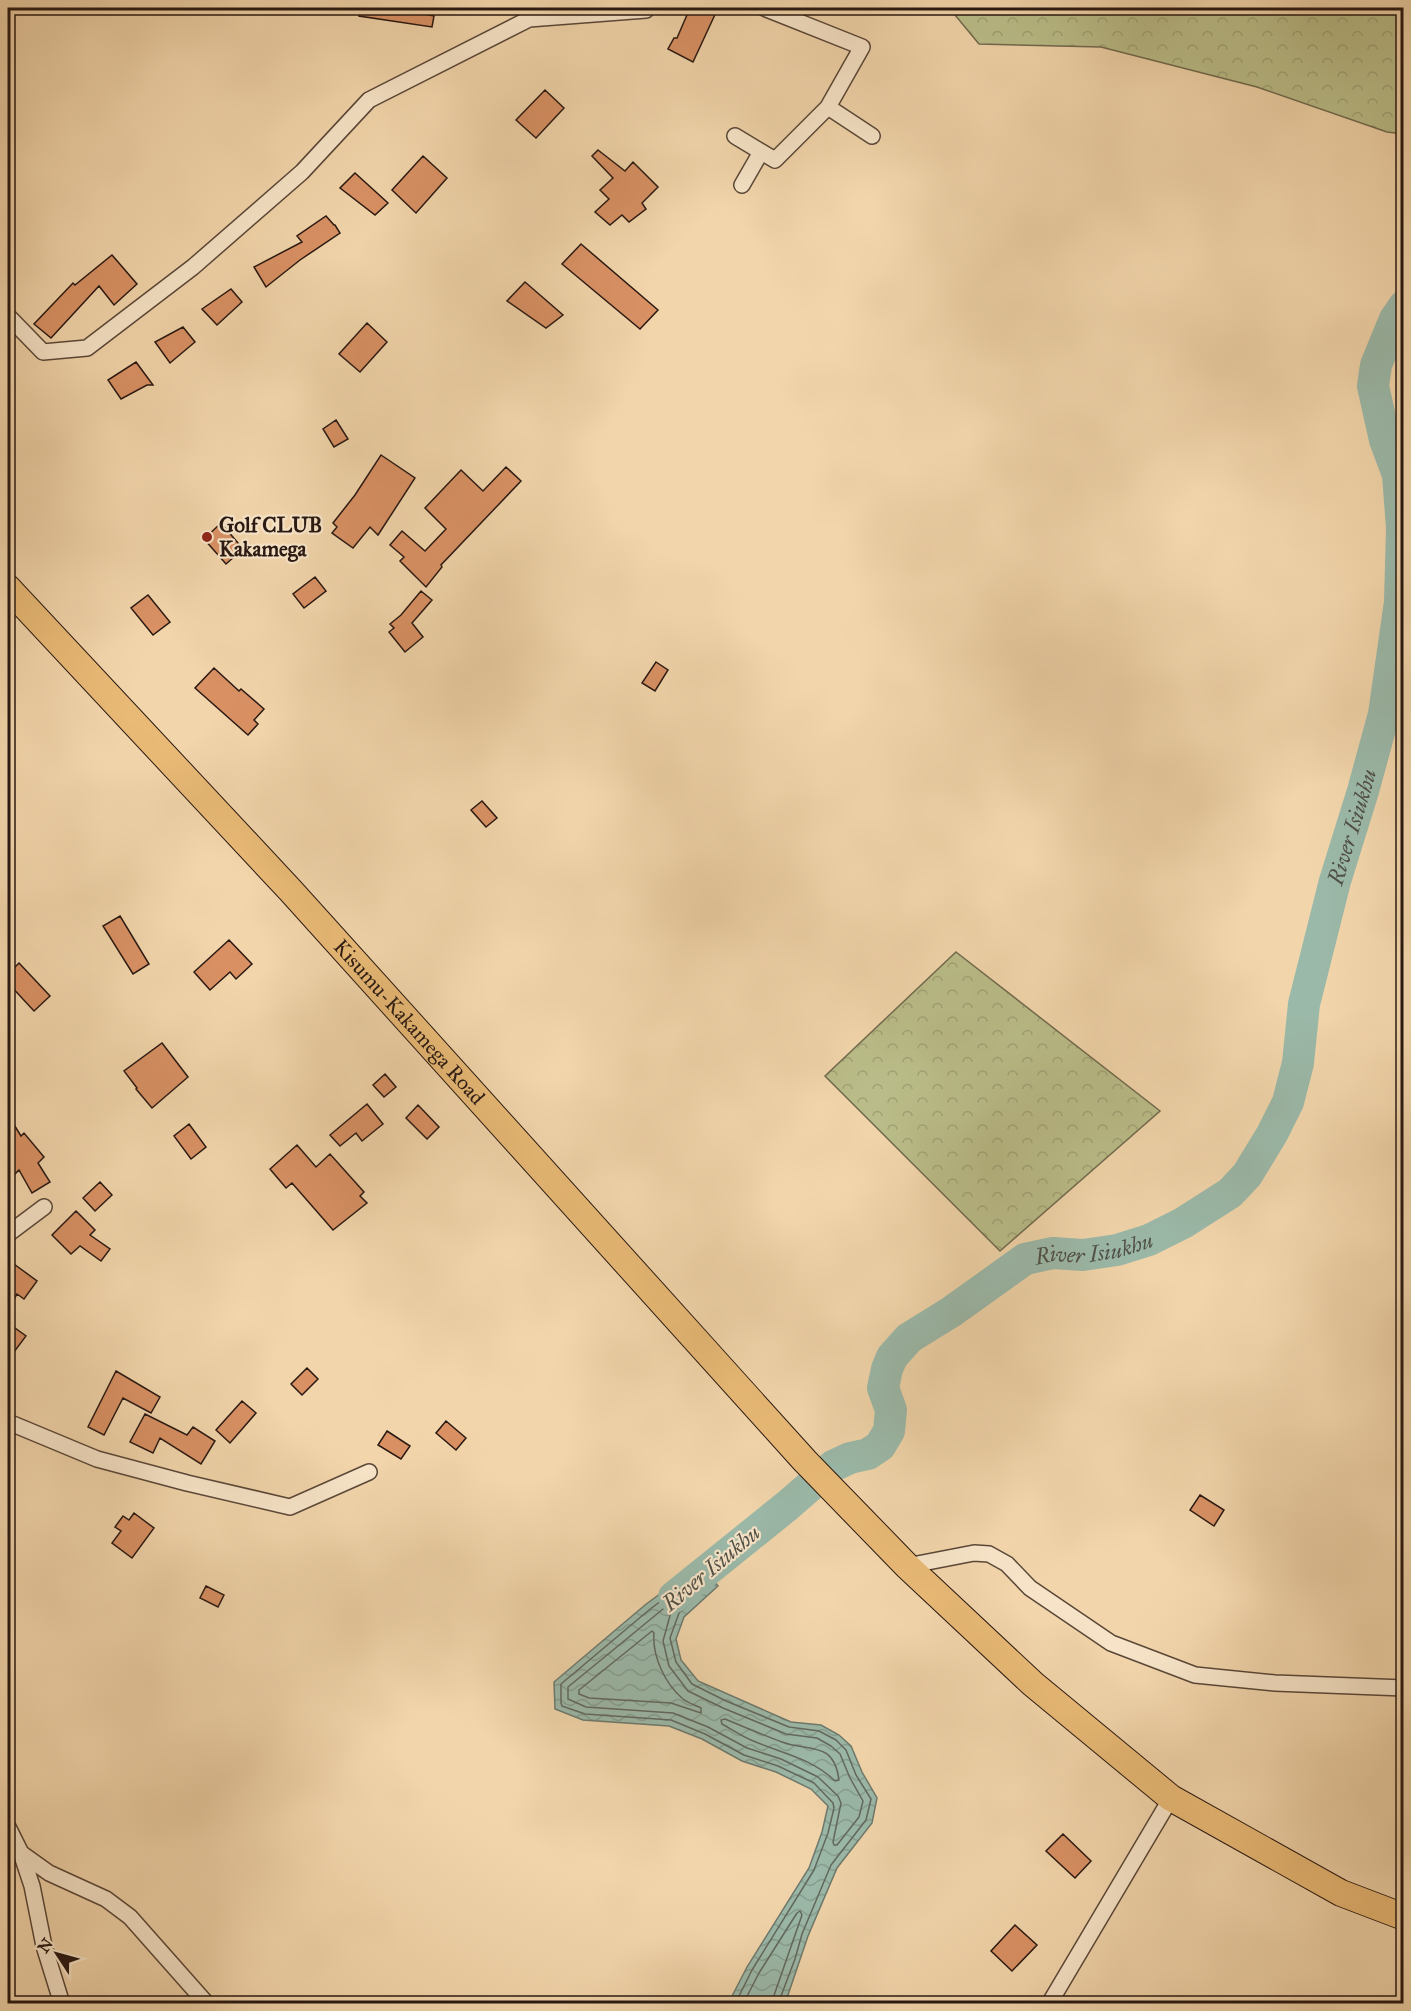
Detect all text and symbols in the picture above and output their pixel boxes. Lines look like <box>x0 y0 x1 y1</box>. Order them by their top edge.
place label: Golf CLUB Kakamega <box>219 512 322 562</box>
marker: Golf CLUB Kakamega <box>200 530 214 544</box>
water label: River Isiukhu <box>1321 766 1382 889</box>
street label: Kisumu-Kakamega Road <box>328 934 491 1110</box>
water label: River Isiukhu <box>1031 1226 1156 1270</box>
water label: River Isiukhu <box>656 1519 766 1617</box>
north arrow <box>27 1924 87 1984</box>
text: N <box>34 1934 57 1957</box>

